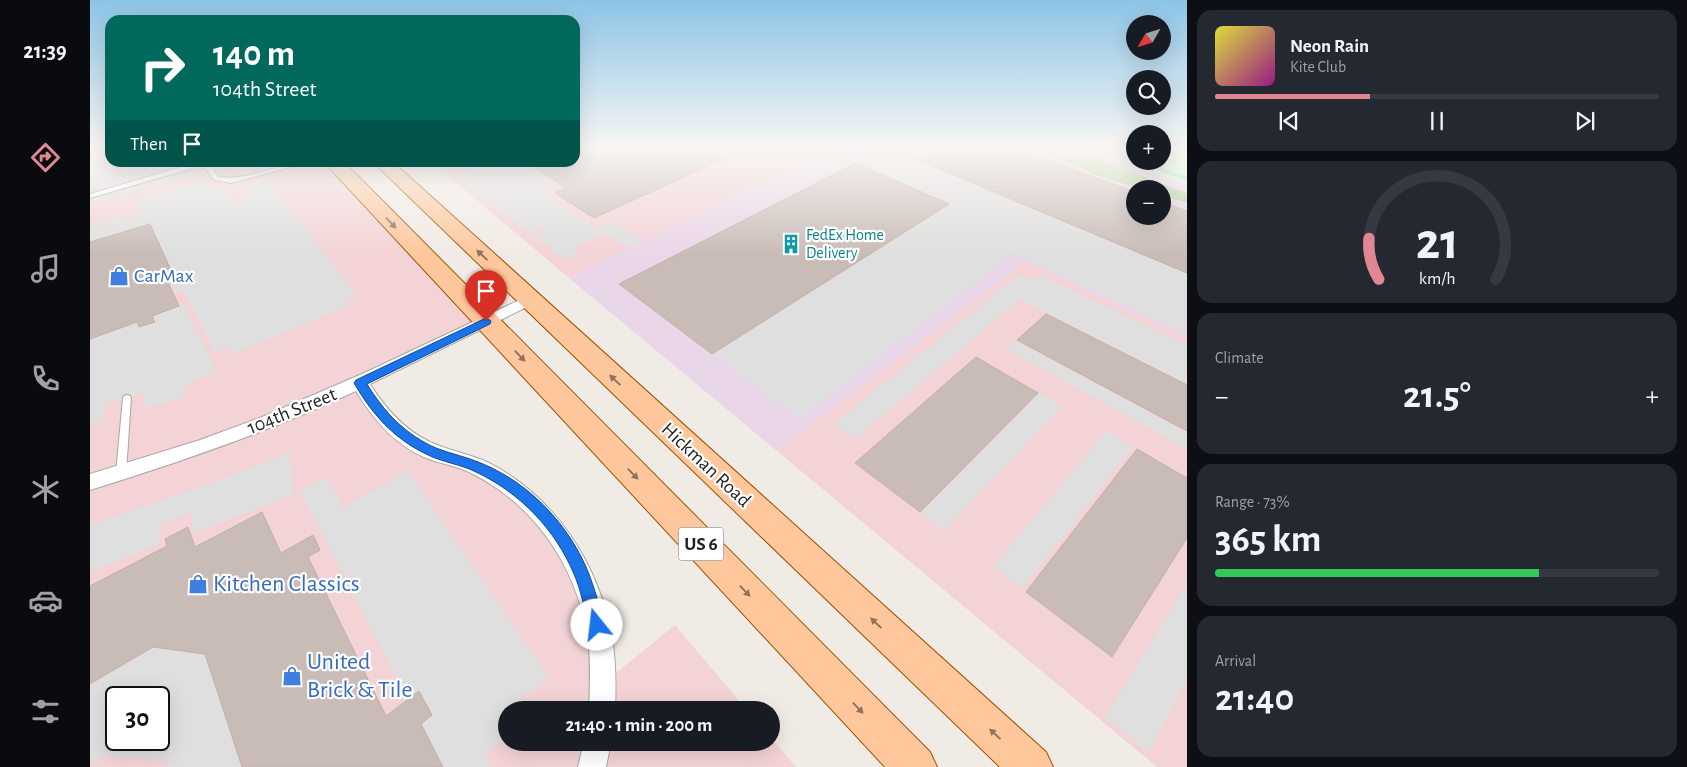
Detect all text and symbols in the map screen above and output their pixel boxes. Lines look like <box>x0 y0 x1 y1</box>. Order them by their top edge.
north arrow <box>1126 15 1171 60</box>
map controls <box>1126 15 1171 225</box>
icon: right <box>130 35 195 100</box>
text: 140 m <box>213 37 295 72</box>
text: Neon Rain <box>1290 37 1369 56</box>
text: 21:39 <box>23 40 67 62</box>
text: Kite Club <box>1290 59 1346 75</box>
button: search <box>1126 70 1171 115</box>
text: 104th Street <box>213 78 317 100</box>
icon: previous <box>1275 107 1303 135</box>
icon: pause <box>1423 107 1451 135</box>
icon: next <box>1571 107 1599 135</box>
button: + <box>1126 125 1171 170</box>
icon: arrive <box>178 130 206 158</box>
text: Then <box>130 135 168 154</box>
icon: directions <box>28 140 63 175</box>
button: − <box>1126 180 1171 225</box>
text: 21 <box>1415 216 1459 268</box>
one-way arrow <box>385 217 397 229</box>
place label: FedEx Home Delivery <box>806 227 884 262</box>
building icon: FedEx Home Delivery <box>780 233 802 255</box>
one-way arrow <box>476 249 488 261</box>
icon: music <box>28 251 63 286</box>
shop icon: CarMax <box>108 265 130 287</box>
place label: CarMax <box>134 266 194 286</box>
pin <box>465 270 507 321</box>
text: km/h <box>1419 270 1455 288</box>
icon: arrive <box>472 277 500 305</box>
one-way arrow <box>514 350 526 362</box>
text: Climate <box>1215 350 1264 366</box>
icon: phone <box>28 361 63 396</box>
one-way arrow <box>610 374 622 386</box>
text: 21.5° <box>1403 377 1471 415</box>
text: − <box>1215 383 1228 411</box>
text: + <box>1646 383 1659 411</box>
street label: 104th Street <box>245 384 340 438</box>
street label: Hickman Road <box>658 419 754 511</box>
one-way arrow <box>627 467 639 479</box>
icon: climate <box>28 472 63 507</box>
text: Range · 73% <box>1215 494 1290 510</box>
text: 365 km <box>1215 521 1321 559</box>
road number: US 6 <box>678 528 724 560</box>
place label: Kitchen Classics <box>213 572 360 596</box>
shop icon: Kitchen Classics <box>187 573 209 595</box>
icon: car <box>28 583 63 618</box>
one-way arrow <box>739 584 751 596</box>
position arrow <box>570 598 622 650</box>
one-way arrow <box>871 617 883 629</box>
place label: United Brick & Tile <box>307 650 413 702</box>
text: Arrival <box>1215 653 1256 669</box>
shop icon: United Brick & Tile <box>281 665 303 687</box>
text: 21:40 <box>1215 680 1294 718</box>
speed limit sign: 30 <box>105 686 170 751</box>
icon: filters <box>28 694 63 729</box>
one-way arrow <box>852 701 864 713</box>
text: 21:40 · 1 min · 200 m <box>566 716 712 735</box>
one-way arrow <box>990 728 1002 740</box>

